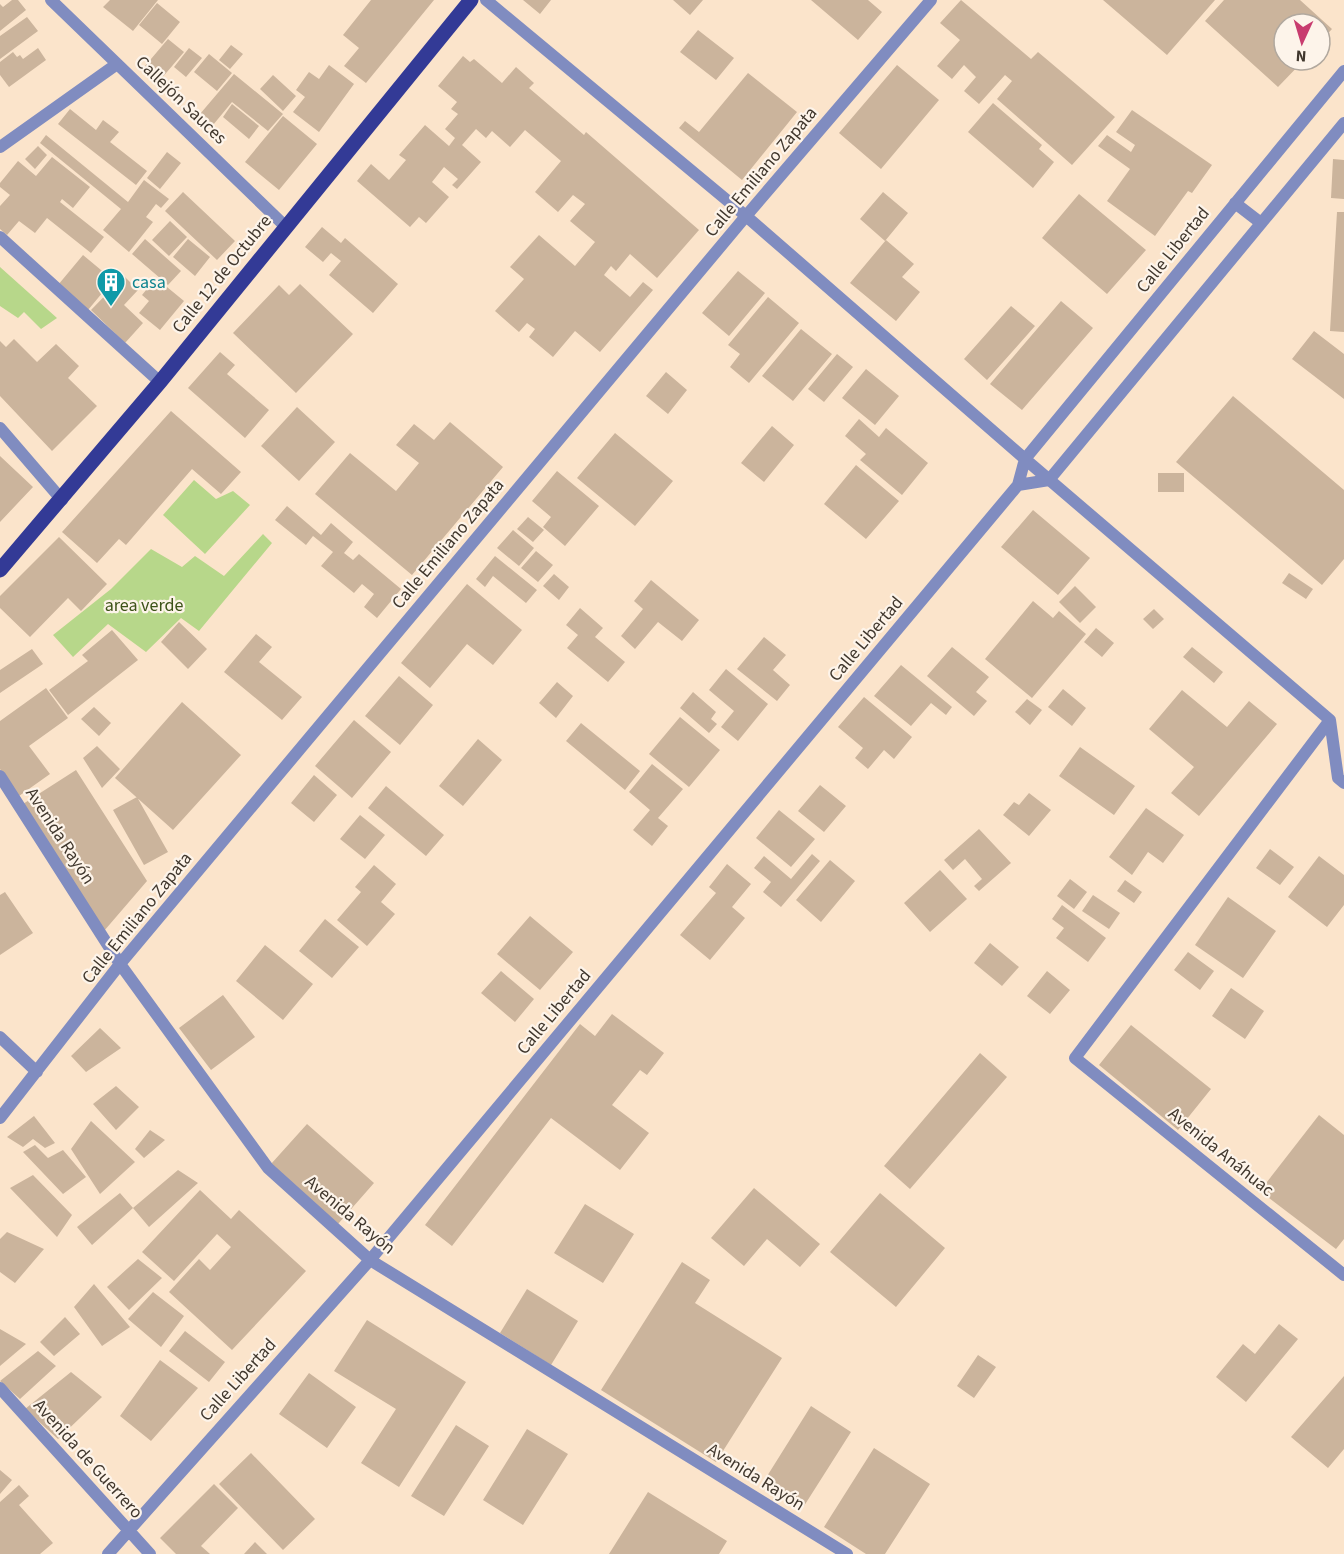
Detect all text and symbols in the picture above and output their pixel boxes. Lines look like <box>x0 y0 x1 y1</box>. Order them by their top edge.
north arrow <box>1272 12 1332 72</box>
text: N <box>1295 45 1307 67</box>
street label: Callejón Sauces <box>130 50 232 150</box>
street label: Calle Emiliano Zapata <box>699 102 823 242</box>
street label: Calle Libertad <box>1131 202 1215 298</box>
street label: Calle 12 de Octubre <box>166 209 278 339</box>
building icon: casa <box>95 266 127 308</box>
place label: casa <box>132 270 166 295</box>
street label: Calle Emiliano Zapata <box>386 474 510 614</box>
street label: Calle Libertad <box>823 591 909 687</box>
park label: area verde <box>105 593 183 618</box>
street label: Avenida Rayón <box>19 783 101 889</box>
street label: Calle Emiliano Zapata <box>76 847 198 989</box>
street label: Calle Libertad <box>511 964 597 1060</box>
street label: Avenida Anáhuac <box>1163 1102 1279 1202</box>
street label: Avenida Rayón <box>299 1170 401 1260</box>
street label: Calle Libertad <box>194 1333 282 1427</box>
street label: Avenida de Guerrero <box>27 1394 149 1524</box>
street label: Avenida Rayón <box>702 1437 810 1517</box>

